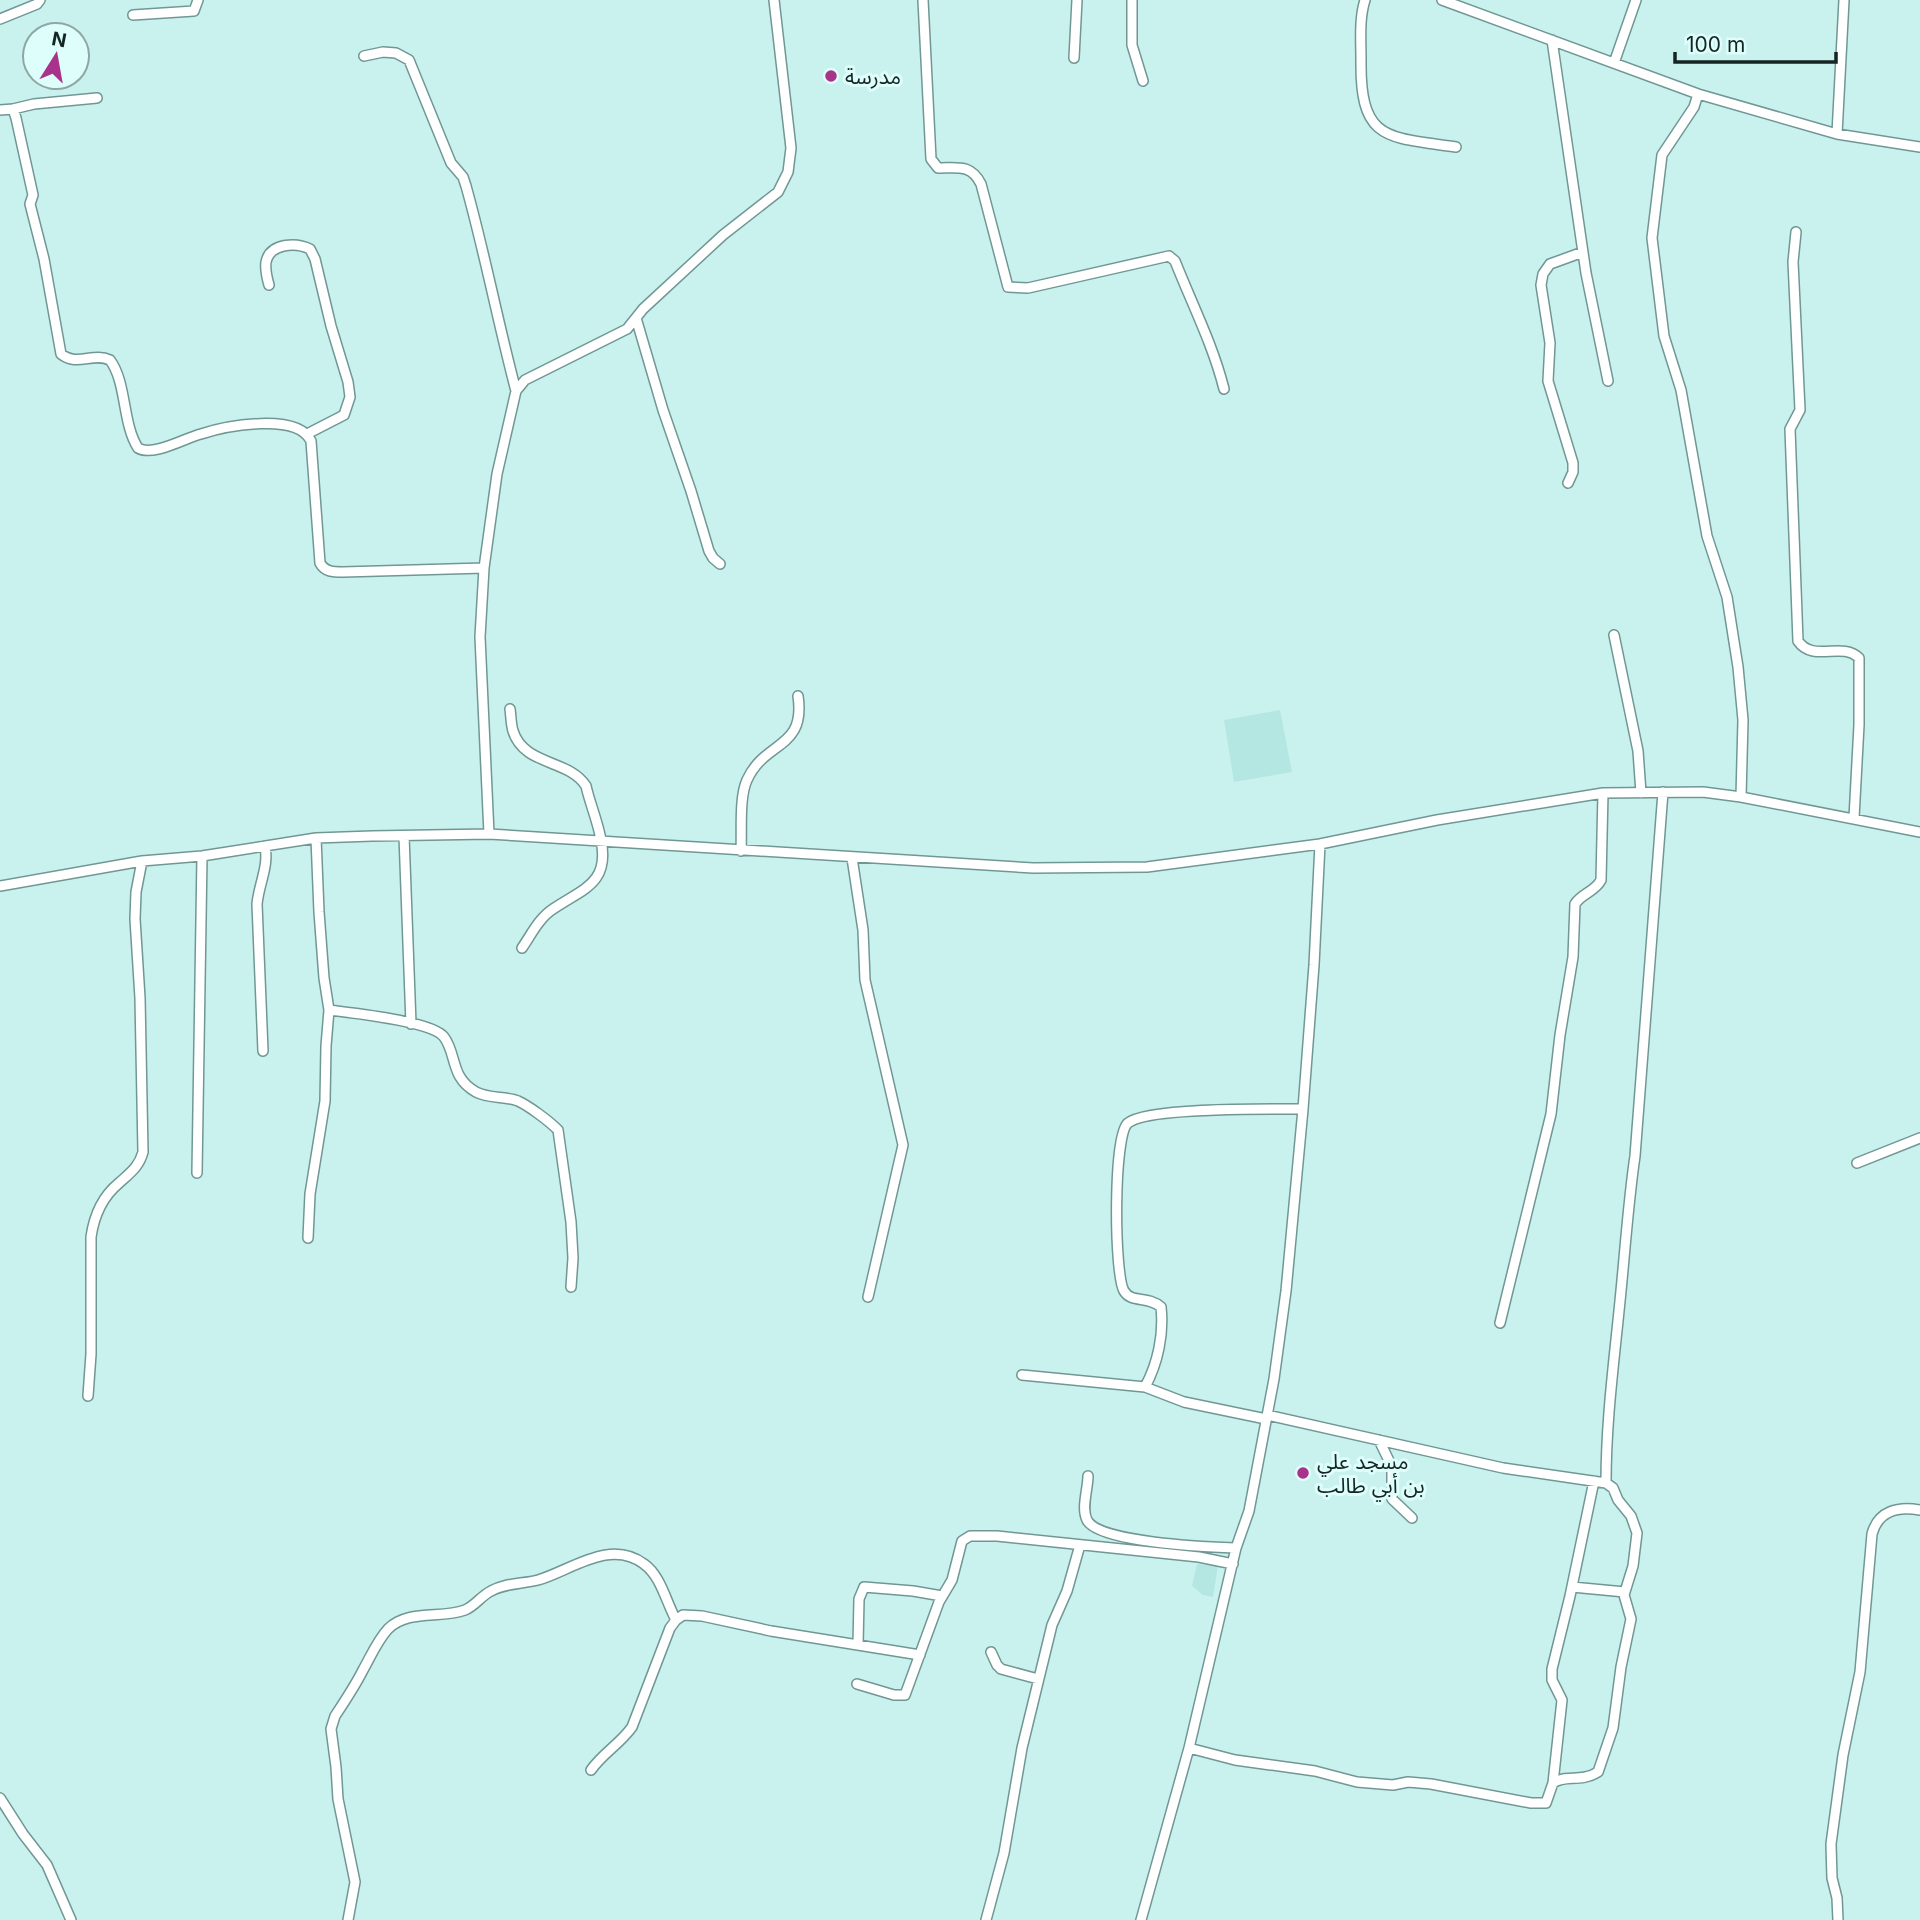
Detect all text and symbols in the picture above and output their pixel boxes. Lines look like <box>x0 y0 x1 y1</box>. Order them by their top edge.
north arrow <box>21 21 91 91</box>
scale bar <box>1675 21 1836 65</box>
text: N <box>50 27 68 52</box>
text: 100 m <box>1686 32 1745 57</box>
place label: مدرسة <box>845 64 901 89</box>
marker: مدرسة <box>823 68 839 84</box>
place label: مسجد علي بن أبي طالب <box>1317 1449 1425 1501</box>
marker: مسجد علي بن أبي طالب <box>1295 1465 1311 1481</box>

